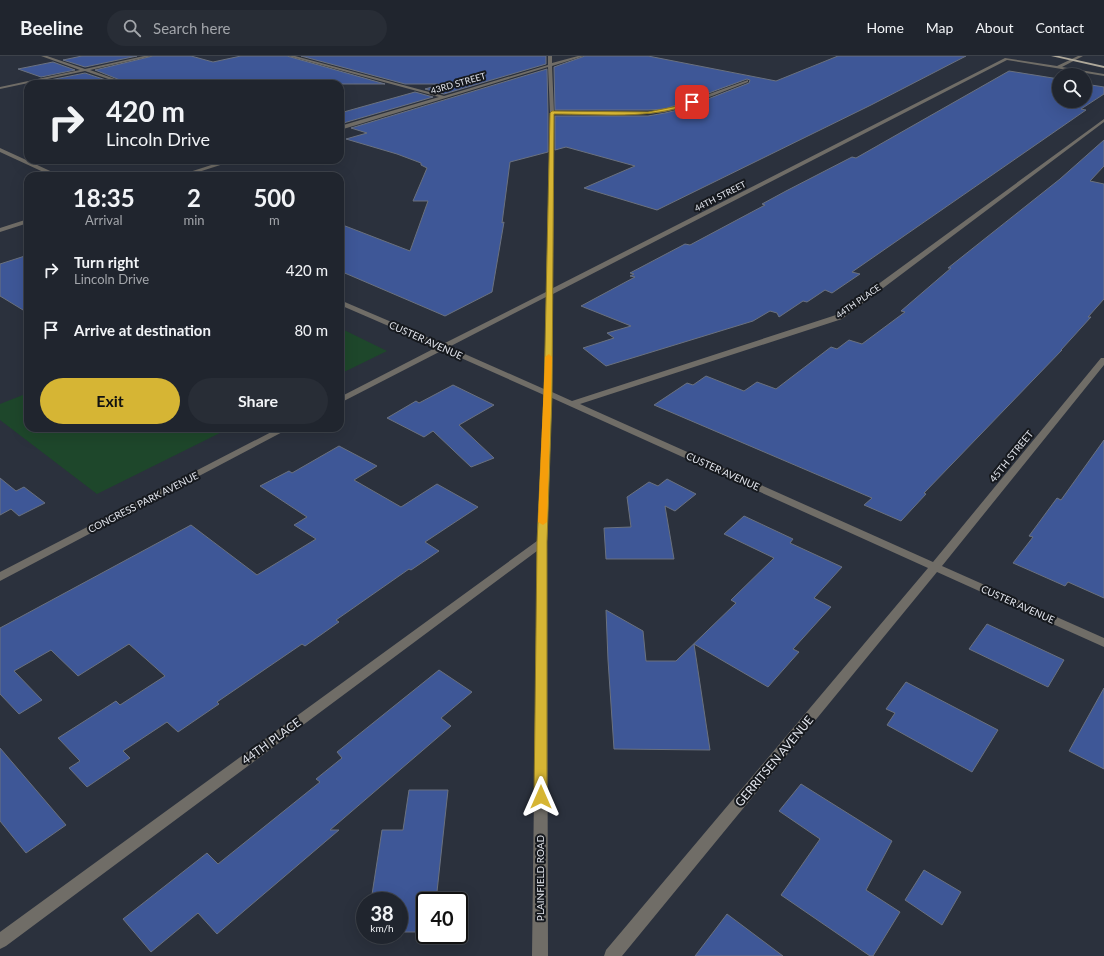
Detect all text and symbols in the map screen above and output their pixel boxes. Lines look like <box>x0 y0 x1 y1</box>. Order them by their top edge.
search box <box>107 10 387 46</box>
text: Beeline <box>20 16 83 39</box>
icon: search <box>121 17 143 39</box>
text: Search here <box>153 19 230 37</box>
text: Home <box>866 19 904 36</box>
text: Map <box>926 19 953 36</box>
text: About <box>975 19 1013 36</box>
text: Contact <box>1035 19 1084 36</box>
map controls <box>1052 68 1092 108</box>
button: search <box>1052 68 1092 108</box>
street label: 43RD STREET <box>429 70 487 96</box>
pin <box>675 85 709 119</box>
icon: arrive <box>681 91 703 113</box>
text: 420 m <box>106 94 185 128</box>
icon: right <box>40 96 92 148</box>
text: Lincoln Drive <box>106 128 210 150</box>
street label: 44TH STREET <box>692 178 748 214</box>
text: 18:35 <box>73 183 135 212</box>
text: 2 <box>187 183 201 212</box>
text: 500 <box>253 183 295 212</box>
text: Arrival <box>85 212 122 228</box>
text: min <box>184 212 205 228</box>
text: m <box>269 212 280 228</box>
text: Turn right <box>74 253 139 271</box>
icon: right <box>40 259 62 281</box>
text: 420 m <box>286 261 328 279</box>
text: Lincoln Drive <box>74 271 149 287</box>
street label: 44TH PLACE <box>834 282 882 320</box>
street label: CUSTER AVENUE <box>387 318 465 362</box>
icon: arrive <box>40 319 62 341</box>
text: Arrive at destination <box>74 321 211 339</box>
text: 80 m <box>294 321 328 339</box>
button: Exit <box>40 378 180 424</box>
button: Share <box>188 378 328 424</box>
street label: 45TH STREET <box>987 428 1035 484</box>
street label: CUSTER AVENUE <box>684 449 762 493</box>
street label: CONGRESS PARK AVENUE <box>86 469 200 535</box>
street label: CUSTER AVENUE <box>979 582 1057 626</box>
street label: GERRITSEN AVENUE <box>732 713 816 809</box>
street label: 44TH PLACE <box>238 714 304 767</box>
position arrow <box>520 776 562 818</box>
street label: PLAINFIELD ROAD <box>534 834 546 921</box>
speed limit sign: 40 <box>416 892 468 944</box>
text: 38 <box>370 901 394 925</box>
text: km/h <box>370 922 394 934</box>

